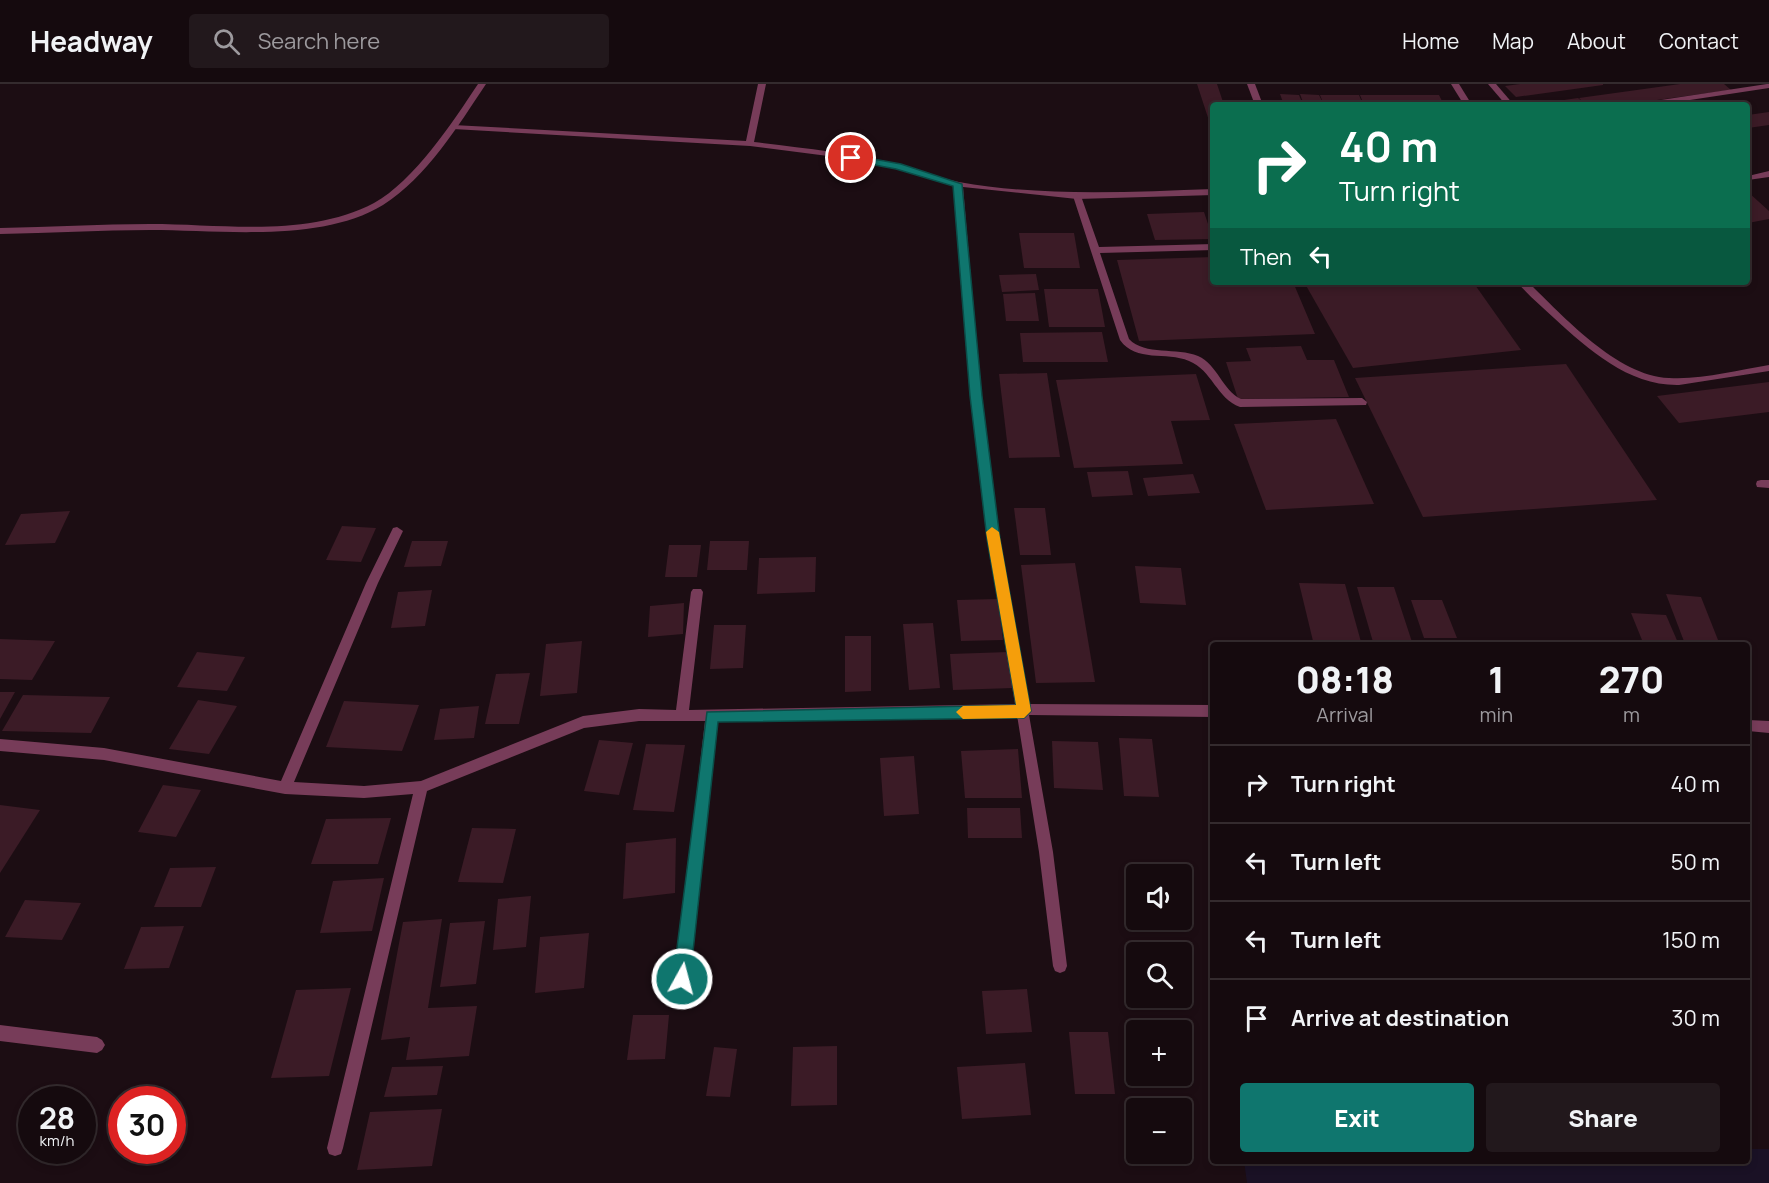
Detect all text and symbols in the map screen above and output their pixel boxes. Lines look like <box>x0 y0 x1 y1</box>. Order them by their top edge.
search box <box>189 14 609 68</box>
text: Headway <box>30 22 153 60</box>
icon: search <box>210 25 243 58</box>
text: Search here <box>258 26 380 56</box>
text: Home <box>1402 27 1459 55</box>
text: Map <box>1492 27 1534 55</box>
text: About <box>1567 27 1626 55</box>
text: Contact <box>1659 27 1739 55</box>
text: 40 m <box>1339 117 1438 175</box>
icon: right <box>1240 126 1318 204</box>
pin <box>825 132 876 183</box>
icon: arrive <box>834 141 867 174</box>
text: Turn right <box>1339 172 1460 209</box>
icon: left <box>1304 240 1337 273</box>
text: Then <box>1240 242 1292 272</box>
text: 08:18 <box>1296 655 1394 704</box>
text: 1 <box>1488 655 1505 704</box>
text: 270 <box>1599 655 1664 704</box>
text: Arrival <box>1316 701 1373 728</box>
text: min <box>1480 701 1513 728</box>
text: m <box>1623 701 1640 728</box>
icon: right <box>1240 768 1273 801</box>
text: Turn right <box>1291 769 1396 799</box>
text: 40 m <box>1671 769 1720 799</box>
icon: left <box>1240 846 1273 879</box>
text: Turn left <box>1291 847 1381 877</box>
text: 50 m <box>1671 847 1720 877</box>
map controls <box>1126 864 1192 1164</box>
button: sound <box>1126 864 1192 930</box>
icon: left <box>1240 924 1273 957</box>
text: Turn left <box>1291 925 1381 955</box>
text: 150 m <box>1662 925 1720 955</box>
button: search <box>1126 942 1192 1008</box>
position arrow <box>650 947 714 1011</box>
icon: arrive <box>1240 1002 1273 1035</box>
text: Arrive at destination <box>1291 1003 1509 1033</box>
text: 30 m <box>1671 1003 1720 1033</box>
button: + <box>1126 1020 1192 1086</box>
button: Exit <box>1240 1083 1474 1152</box>
button: Share <box>1486 1083 1720 1152</box>
speed limit sign: 30 <box>108 1086 186 1164</box>
text: 28 <box>39 1097 75 1138</box>
button: − <box>1126 1098 1192 1164</box>
text: km/h <box>40 1130 74 1151</box>

